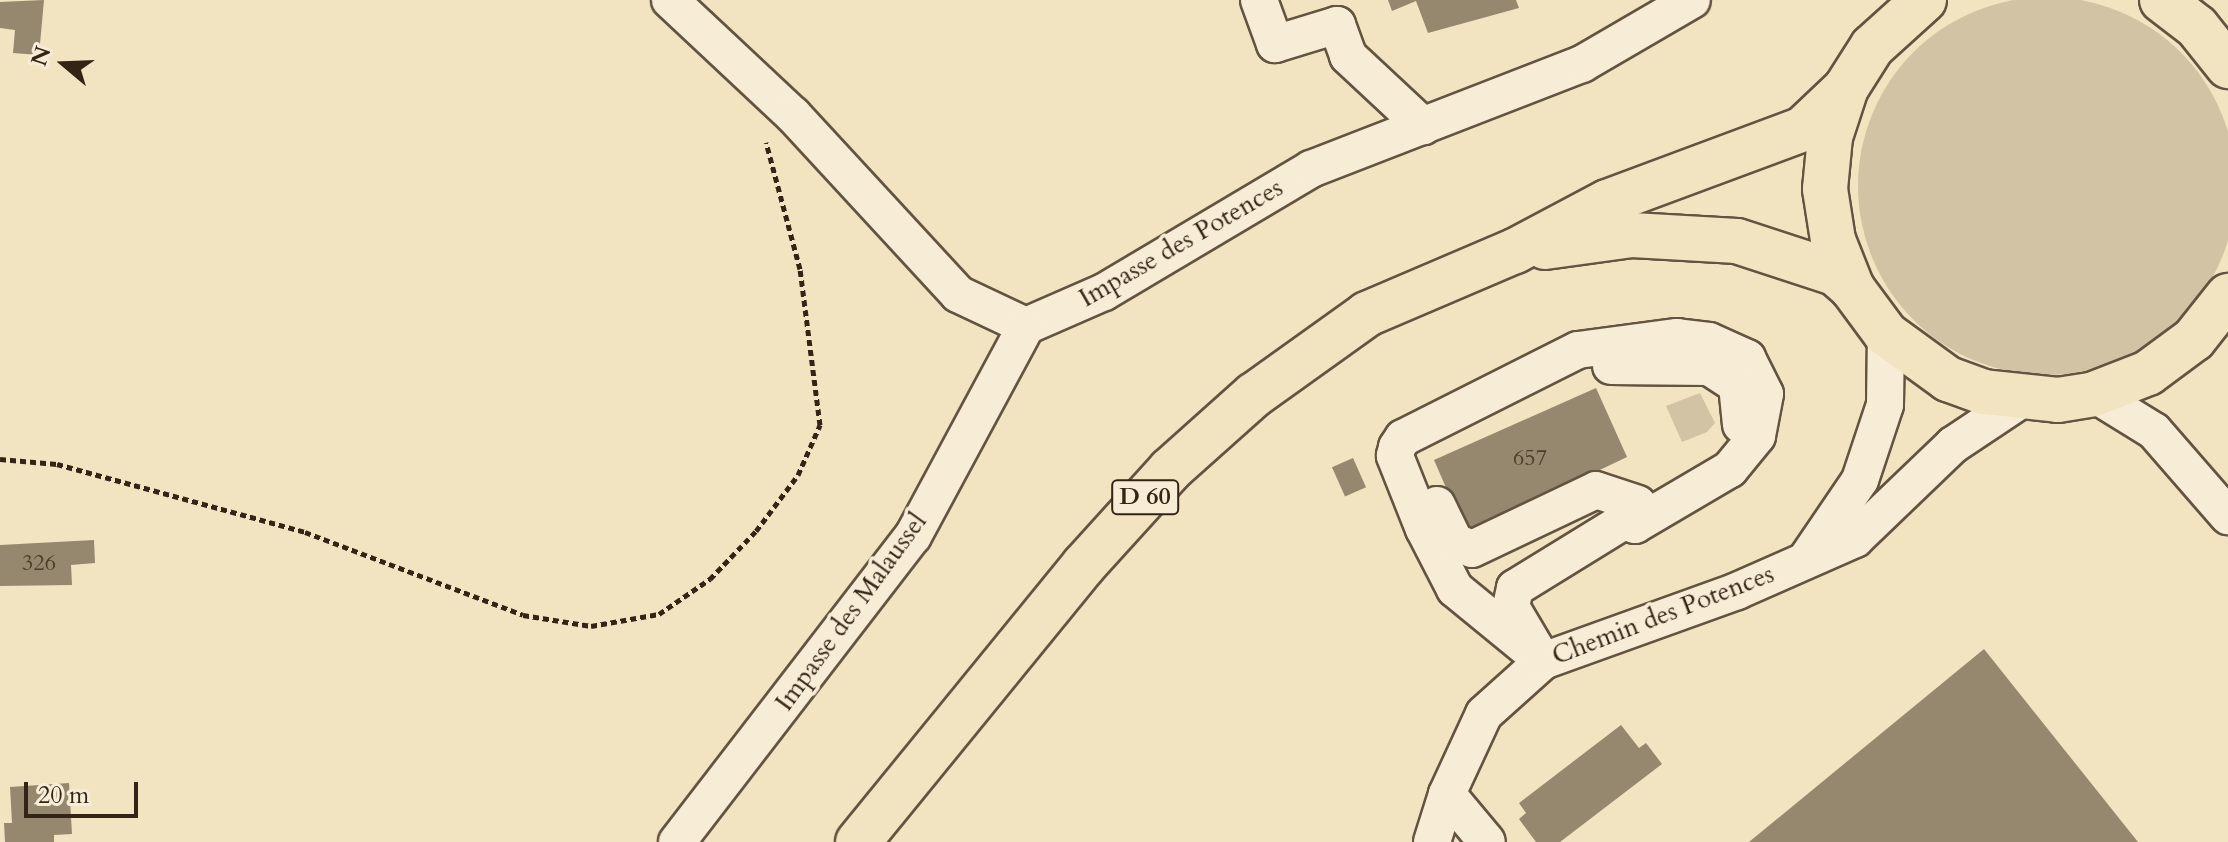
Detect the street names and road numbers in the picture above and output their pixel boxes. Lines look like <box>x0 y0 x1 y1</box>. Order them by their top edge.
street label: Impasse des Potences <box>1074 172 1288 314</box>
road number: D 60 <box>1111 477 1179 517</box>
street label: Impasse des Malaussel <box>769 507 933 717</box>
street label: Chemin des Potences <box>1548 558 1778 672</box>

